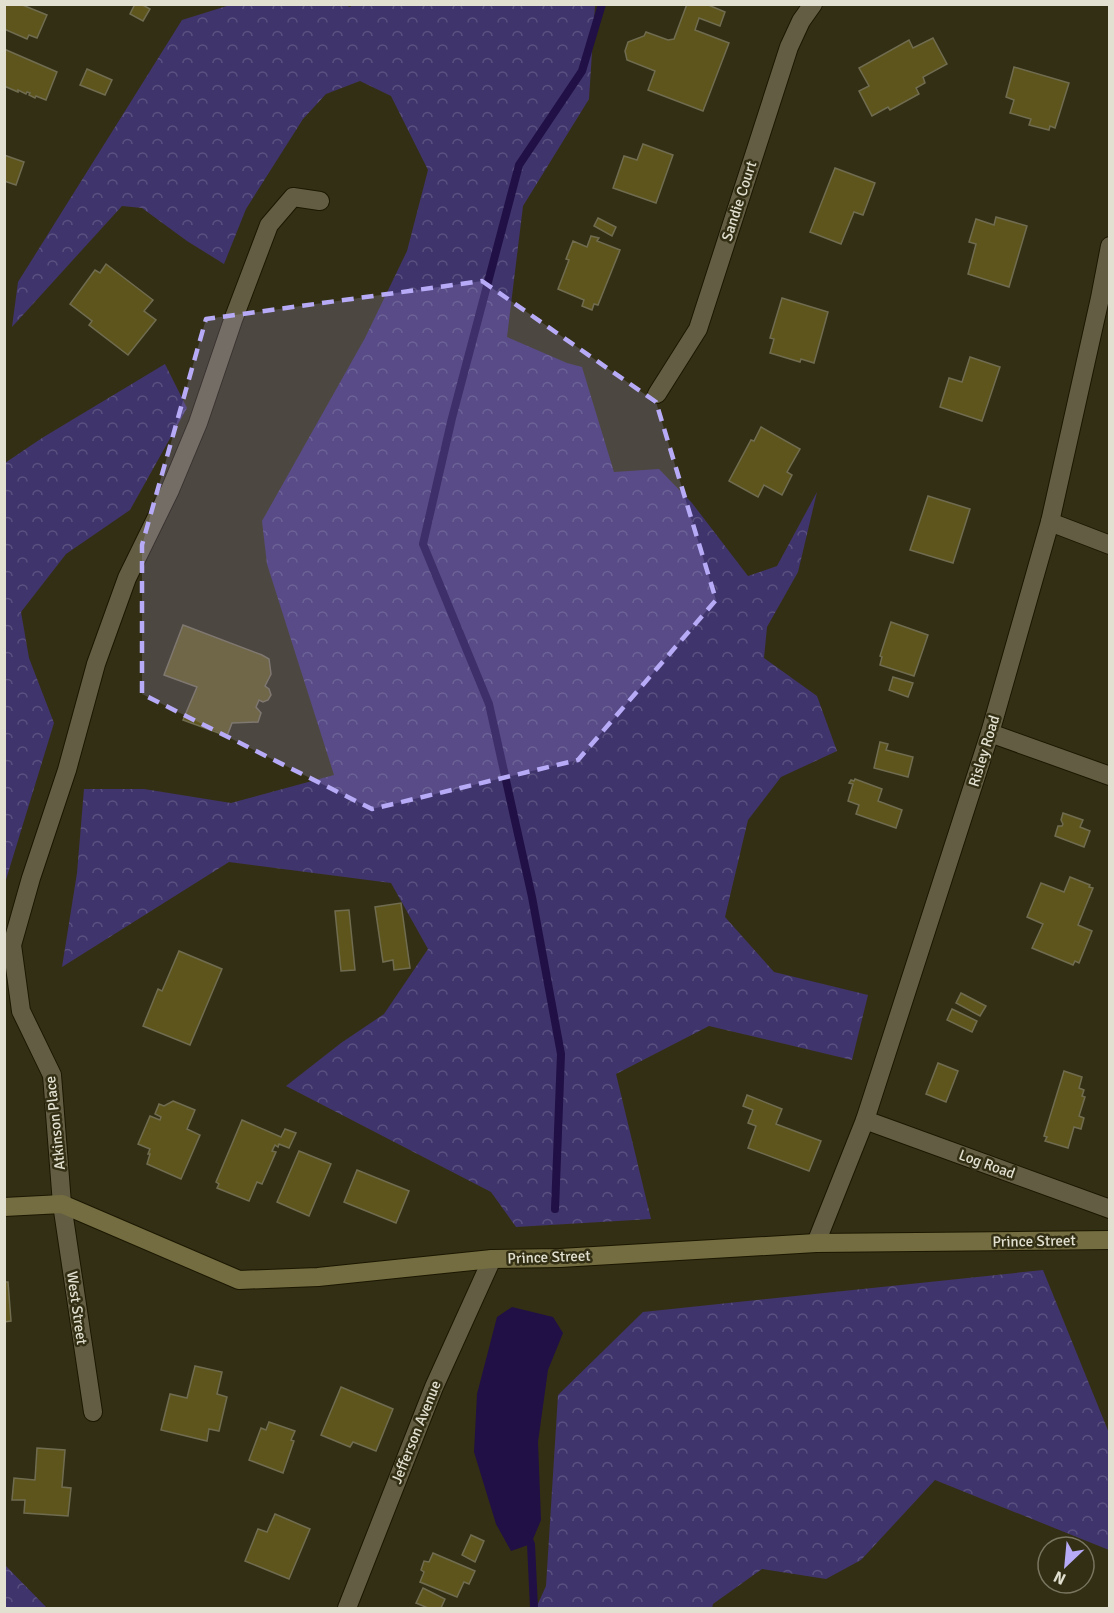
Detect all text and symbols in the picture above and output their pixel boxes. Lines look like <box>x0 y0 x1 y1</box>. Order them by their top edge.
street label: Sandie Court <box>718 159 760 243</box>
street label: Risley Road <box>965 713 1003 789</box>
street label: Atkinson Place <box>41 1075 69 1171</box>
street label: Log Road <box>956 1146 1018 1182</box>
street label: Prince Street <box>992 1231 1076 1251</box>
street label: Prince Street <box>507 1247 591 1267</box>
street label: West Street <box>63 1270 91 1346</box>
street label: Jefferson Avenue <box>387 1378 445 1486</box>
north arrow <box>1036 1535 1096 1595</box>
text: N <box>1050 1566 1069 1589</box>

